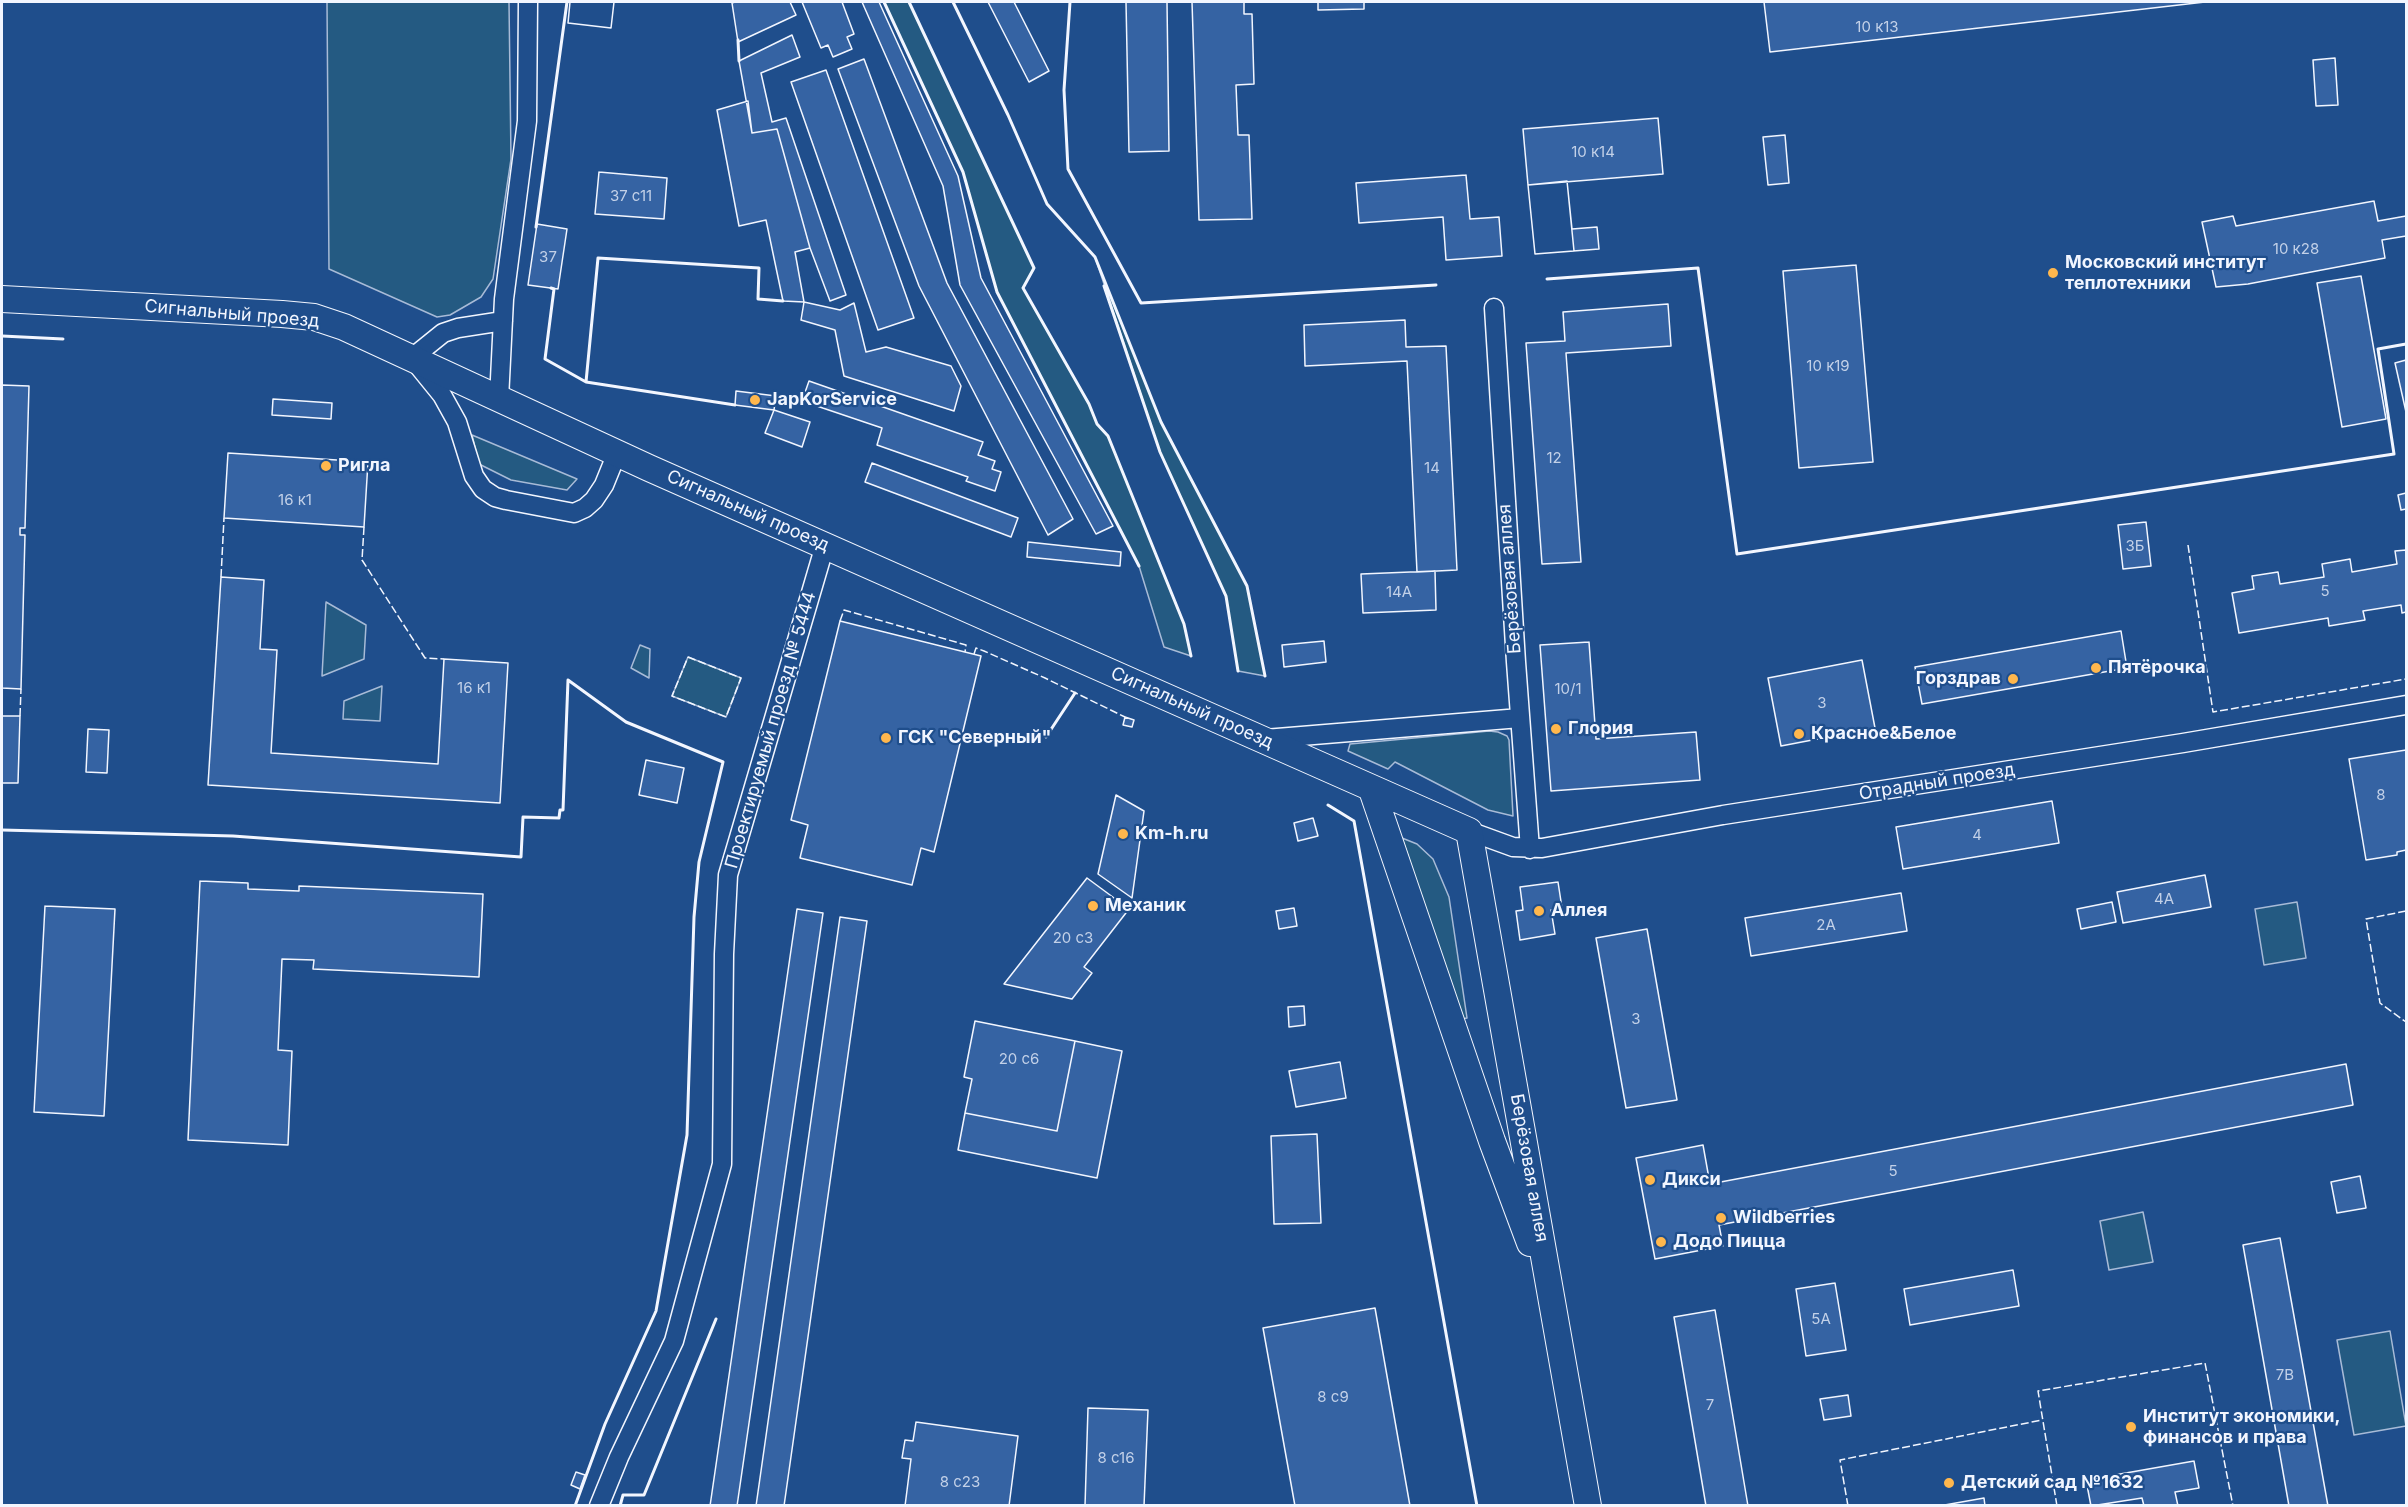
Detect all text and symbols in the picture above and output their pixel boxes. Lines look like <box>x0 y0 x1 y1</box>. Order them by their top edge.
house number: 10 к13 <box>1855 18 1899 36</box>
house number: 10 к14 <box>1571 143 1615 161</box>
house number: 37 с11 <box>610 187 652 205</box>
house number: 10 к28 <box>2273 240 2319 258</box>
house number: 37 <box>539 248 557 266</box>
place label: Московский институт теплотехники <box>2065 252 2266 294</box>
marker: Московский институт теплотехники <box>2046 266 2060 280</box>
street label: Сигнальный проезд <box>144 296 320 332</box>
house number: 10 к19 <box>1806 357 1850 375</box>
place label: JapKorService <box>767 389 897 411</box>
marker: JapKorService <box>748 393 762 407</box>
house number: 12 <box>1546 449 1562 467</box>
place label: Ригла <box>338 455 390 477</box>
marker: Ригла <box>319 459 333 473</box>
house number: 14 <box>1424 459 1440 477</box>
street label: Сигнальный проезд <box>663 465 833 557</box>
house number: 16 к1 <box>278 491 312 509</box>
street label: Берёзовая аллея <box>1494 503 1526 655</box>
house number: 3Б <box>2126 537 2144 555</box>
house number: 5 <box>2320 582 2330 600</box>
house number: 14А <box>1386 583 1412 601</box>
street label: Проектируемый проезд № 5444 <box>721 589 821 871</box>
place label: Пятёрочка <box>2108 657 2206 679</box>
marker: Пятёрочка <box>2089 661 2103 675</box>
street label: Сигнальный проезд <box>1107 662 1277 754</box>
place label: Горздрав <box>1916 668 2001 690</box>
marker: Горздрав <box>2006 672 2020 686</box>
house number: 16 к1 <box>457 679 491 697</box>
house number: 10/1 <box>1554 680 1582 698</box>
house number: 3 <box>1817 694 1827 712</box>
place label: Глория <box>1568 718 1633 740</box>
marker: Глория <box>1549 722 1563 736</box>
place label: Красное&Белое <box>1811 723 1957 745</box>
place label: ГСК "Северный" <box>898 727 1051 749</box>
marker: Красное&Белое <box>1792 727 1806 741</box>
marker: ГСК "Северный" <box>879 731 893 745</box>
street label: Отрадный проезд <box>1857 759 2017 805</box>
house number: 8 <box>2376 786 2386 804</box>
place label: Km-h.ru <box>1135 823 1209 845</box>
house number: 4 <box>1972 826 1982 844</box>
marker: Km-h.ru <box>1116 827 1130 841</box>
house number: 4А <box>2154 890 2174 908</box>
place label: Механик <box>1105 895 1186 917</box>
marker: Механик <box>1086 899 1100 913</box>
place label: Аллея <box>1551 900 1607 922</box>
marker: Аллея <box>1532 904 1546 918</box>
house number: 2А <box>1816 916 1836 934</box>
house number: 20 с3 <box>1053 929 1093 947</box>
house number: 3 <box>1631 1010 1641 1028</box>
house number: 20 с6 <box>999 1050 1039 1068</box>
street label: Берёзовая аллея <box>1505 1092 1553 1244</box>
house number: 5 <box>1888 1162 1898 1180</box>
place label: Дикси <box>1662 1169 1721 1191</box>
marker: Дикси <box>1643 1173 1657 1187</box>
place label: Wildberries <box>1733 1207 1835 1229</box>
marker: Wildberries <box>1714 1211 1728 1225</box>
place label: Додо Пицца <box>1673 1231 1786 1253</box>
marker: Додо Пицца <box>1654 1235 1668 1249</box>
house number: 5А <box>1811 1310 1831 1328</box>
house number: 7В <box>2276 1366 2294 1384</box>
house number: 8 с9 <box>1317 1388 1349 1406</box>
house number: 7 <box>1706 1396 1714 1414</box>
place label: Институт экономики, финансов и права <box>2143 1406 2341 1448</box>
marker: Институт экономики, финансов и права <box>2124 1420 2138 1434</box>
house number: 8 с16 <box>1098 1449 1134 1467</box>
place label: Детский сад №1632 <box>1961 1472 2144 1494</box>
house number: 8 с23 <box>940 1473 980 1491</box>
marker: Детский сад №1632 <box>1942 1476 1956 1490</box>

